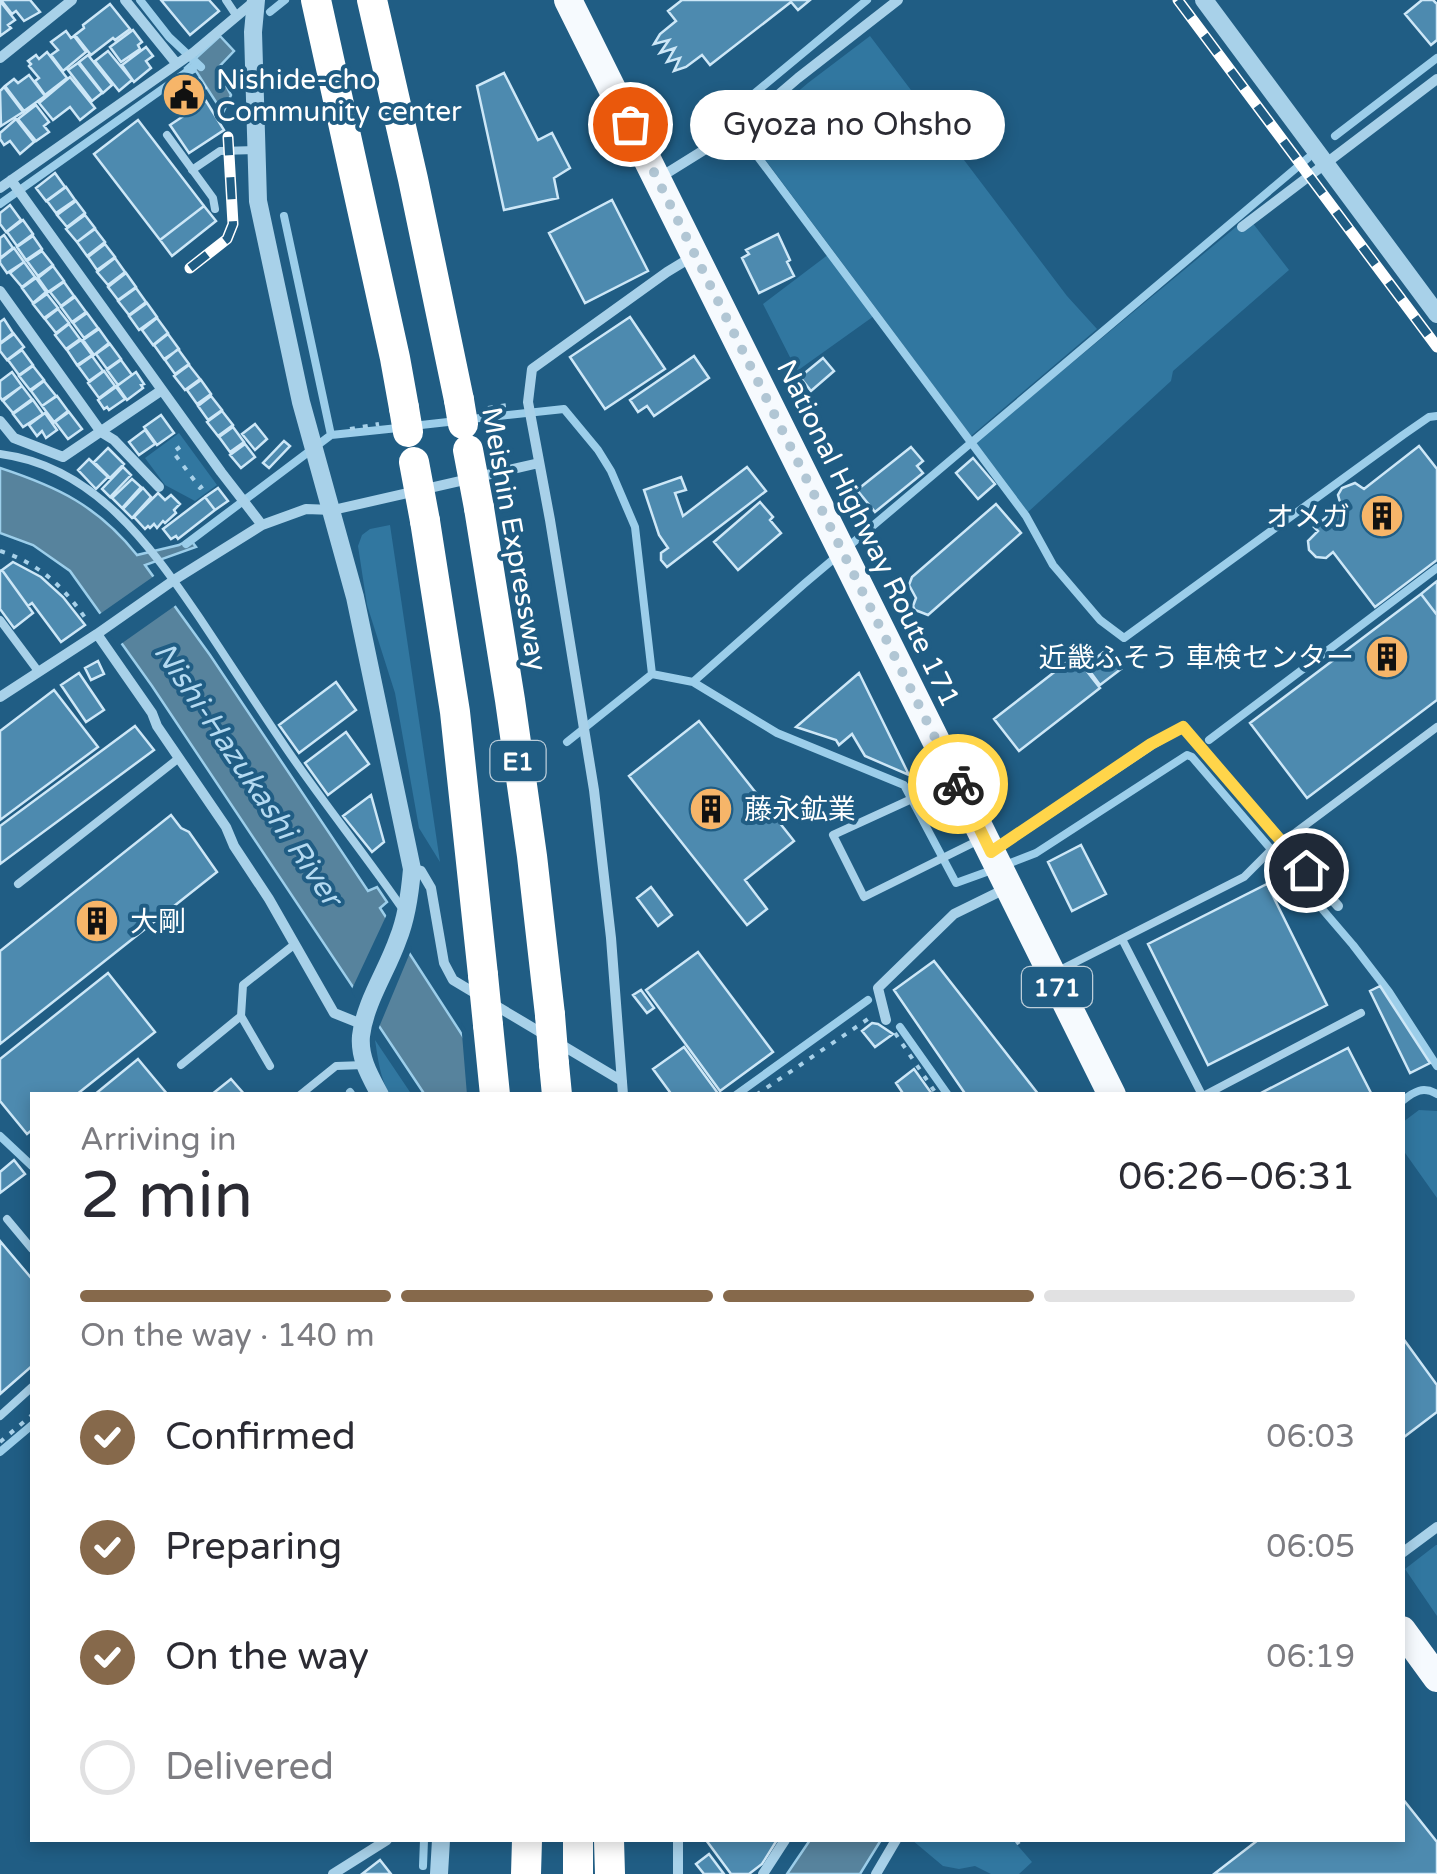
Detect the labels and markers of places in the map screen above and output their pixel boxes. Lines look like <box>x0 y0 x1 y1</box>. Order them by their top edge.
place label: Nishide-cho Community center <box>216 63 462 129</box>
public building icon: Nishide-cho Community center <box>161 72 207 118</box>
pin <box>588 82 673 167</box>
callout: Gyoza no Ohsho <box>690 89 1005 159</box>
building icon: オメガ <box>1359 493 1405 539</box>
place label: オメガ <box>1266 500 1350 534</box>
building icon: 近畿ふそう 車検センター <box>1364 634 1410 680</box>
place label: 近畿ふそう 車検センター <box>1039 641 1354 675</box>
building icon: 藤永鉱業 <box>688 786 734 832</box>
place label: 藤永鉱業 <box>744 793 856 827</box>
pin <box>1264 828 1349 913</box>
building icon: 大剛 <box>74 898 120 944</box>
place label: 大剛 <box>130 905 186 939</box>

